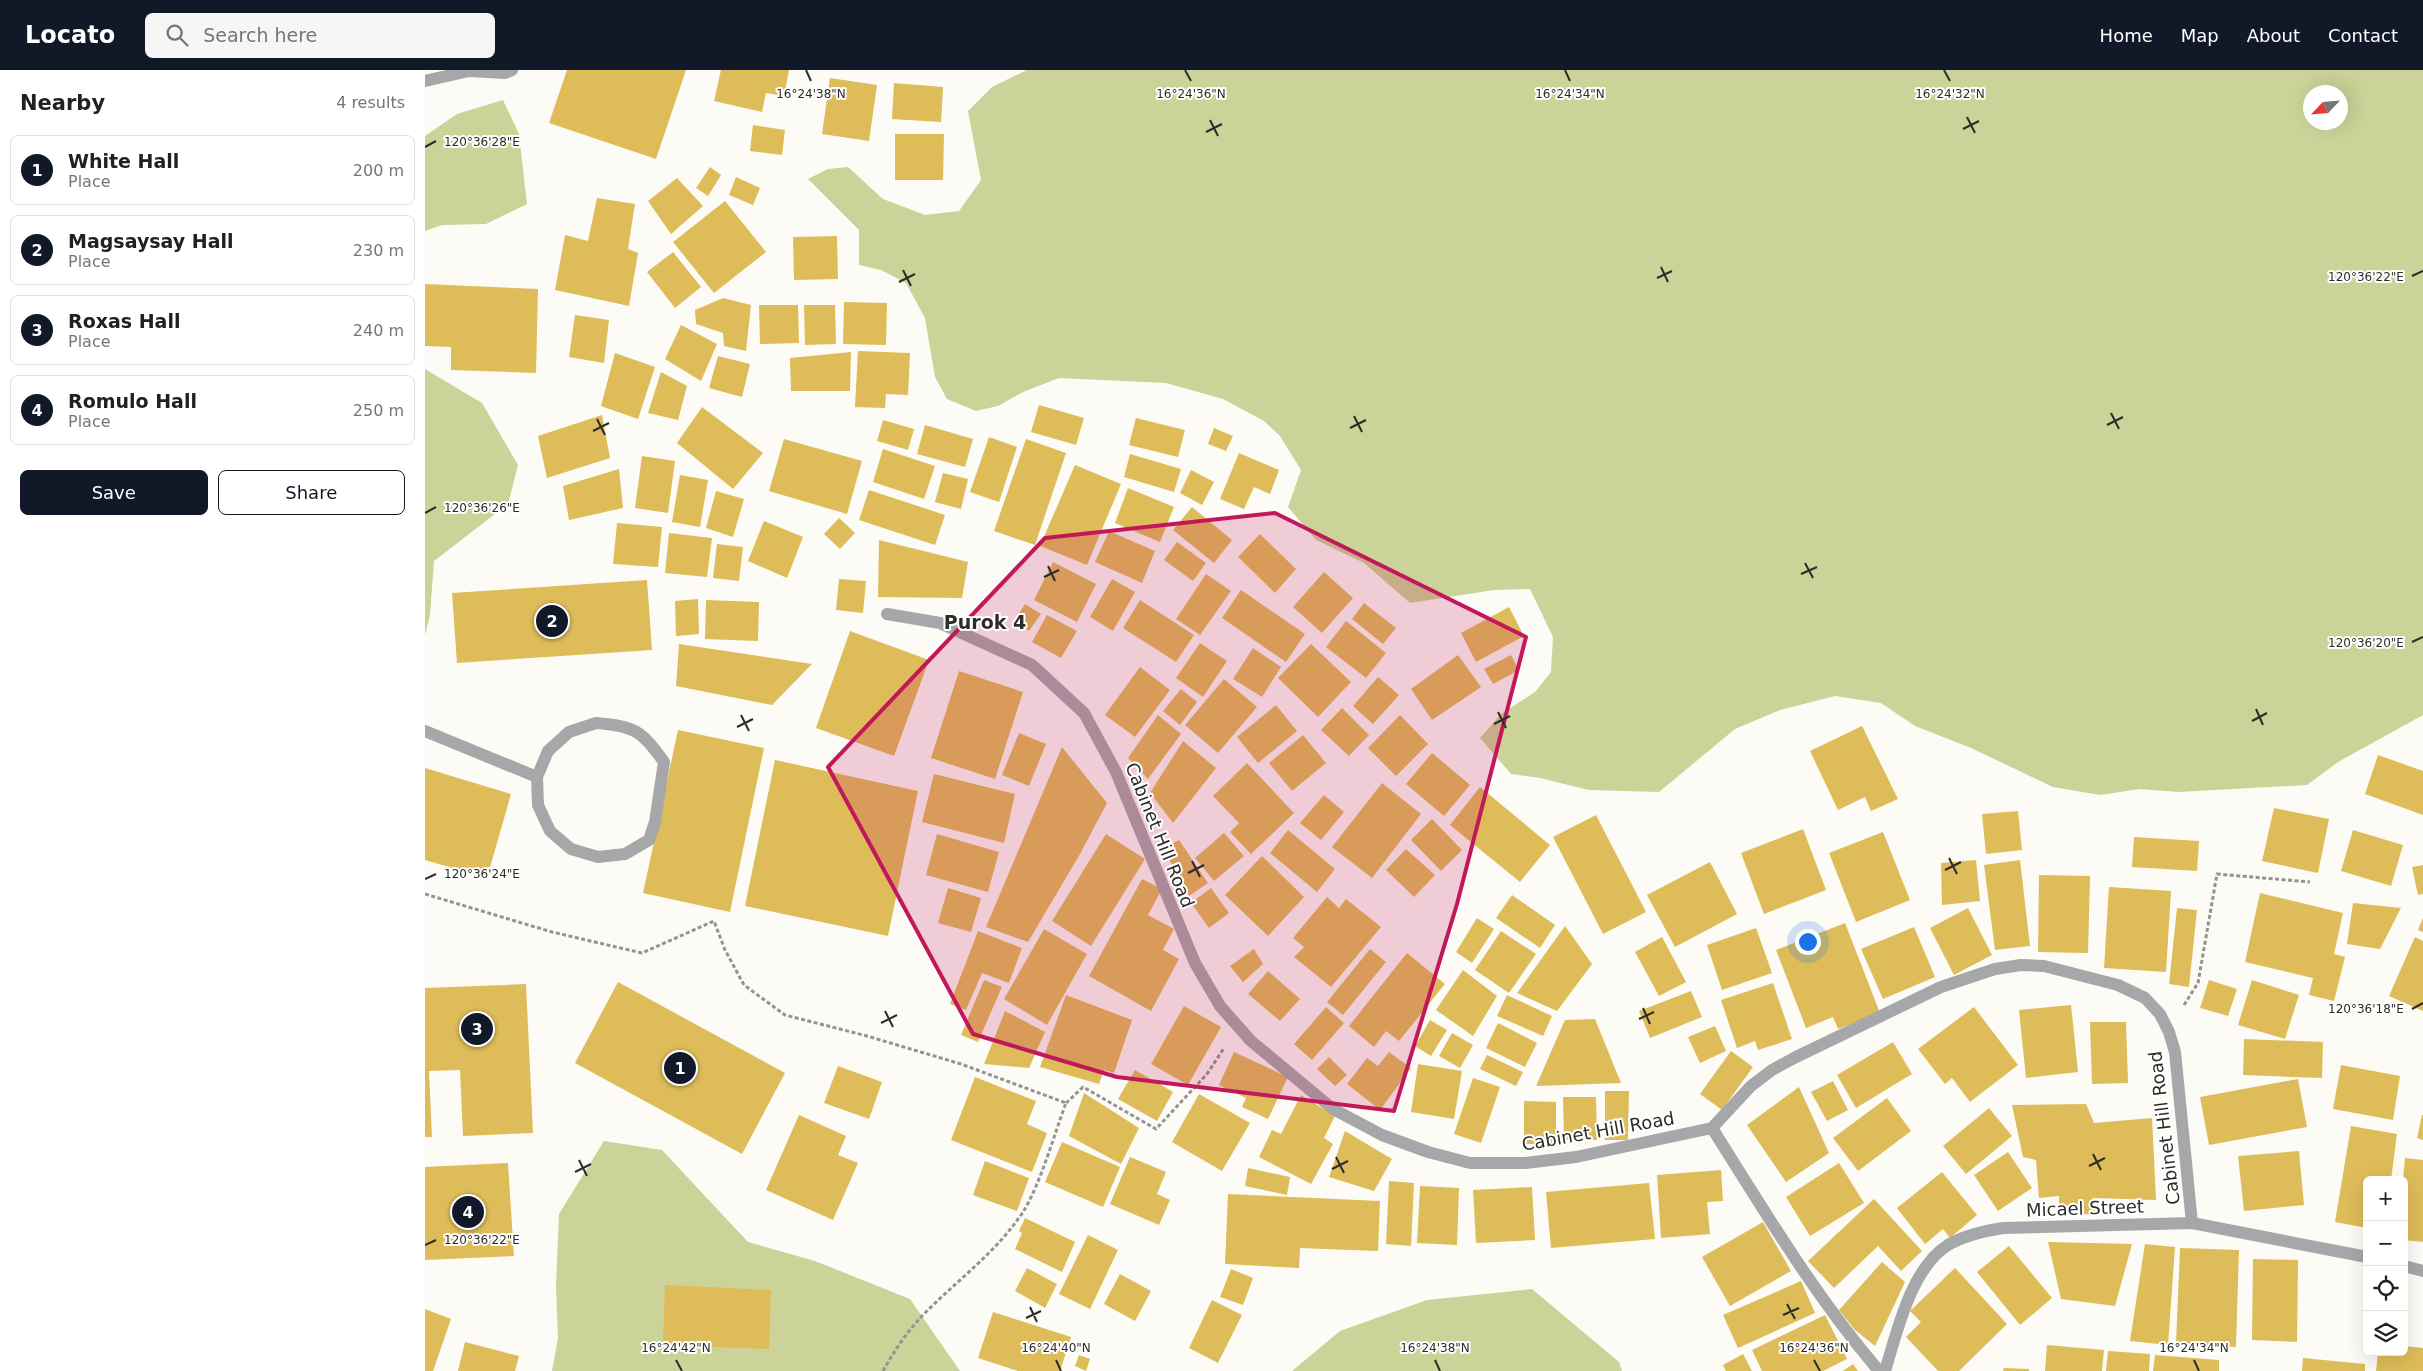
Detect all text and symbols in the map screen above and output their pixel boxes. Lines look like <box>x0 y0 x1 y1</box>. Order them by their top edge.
search box <box>145 13 495 58</box>
text: Locato <box>25 21 115 49</box>
icon: search <box>163 21 191 49</box>
text: Search here <box>203 24 317 46</box>
text: Home <box>2100 25 2153 46</box>
text: Map <box>2181 25 2219 46</box>
text: About <box>2247 25 2300 46</box>
text: Contact <box>2328 25 2398 46</box>
north arrow <box>2303 85 2348 130</box>
text: 16°24'38"N <box>776 87 846 101</box>
text: 16°24'36"N <box>1156 87 1226 101</box>
text: 16°24'34"N <box>1535 87 1605 101</box>
text: 16°24'32"N <box>1915 87 1985 101</box>
text: Nearby <box>20 91 105 115</box>
text: 4 results <box>336 93 405 112</box>
text: 120°36'28"E <box>444 135 520 149</box>
text: White Hall <box>68 150 179 172</box>
text: 1 <box>31 161 43 180</box>
text: 200 m <box>353 161 404 180</box>
text: Place <box>68 172 111 191</box>
text: Magsaysay Hall <box>68 230 234 252</box>
text: 2 <box>31 241 43 260</box>
text: 230 m <box>353 241 404 260</box>
text: Place <box>68 252 111 271</box>
text: 120°36'22"E <box>2328 270 2404 284</box>
text: Roxas Hall <box>68 310 180 332</box>
text: 3 <box>31 321 43 340</box>
text: 240 m <box>353 321 404 340</box>
text: Place <box>68 332 111 351</box>
text: Romulo Hall <box>68 390 197 412</box>
text: 4 <box>31 401 43 420</box>
text: 250 m <box>353 401 404 420</box>
text: Place <box>68 412 111 431</box>
button: Save <box>20 470 208 515</box>
button: Share <box>218 470 405 515</box>
text: 120°36'26"E <box>444 501 520 515</box>
pin: 2 <box>536 602 568 640</box>
district label: Purok 4 <box>944 611 1026 633</box>
text: 120°36'20"E <box>2328 636 2404 650</box>
street label: Cabinet Hill Road <box>1121 759 1199 911</box>
text: 120°36'24"E <box>444 867 520 881</box>
your location <box>1795 929 1821 955</box>
text: 120°36'18"E <box>2328 1002 2404 1016</box>
pin: 3 <box>461 1010 493 1048</box>
pin: 1 <box>664 1049 696 1087</box>
street label: Cabinet Hill Road <box>2144 1050 2184 1206</box>
street label: Cabinet Hill Road <box>1520 1107 1676 1155</box>
map controls <box>2363 1176 2408 1356</box>
button: + <box>2363 1176 2408 1221</box>
pin: 4 <box>452 1193 484 1231</box>
street label: Micael Street <box>2026 1195 2144 1221</box>
button: − <box>2363 1221 2408 1266</box>
text: 120°36'22"E <box>444 1233 520 1247</box>
button: locate <box>2363 1266 2408 1311</box>
button: layers <box>2363 1311 2408 1356</box>
text: 16°24'42"N <box>641 1341 711 1355</box>
text: 16°24'40"N <box>1021 1341 1091 1355</box>
text: 16°24'38"N <box>1400 1341 1470 1355</box>
text: 16°24'36"N <box>1779 1341 1849 1355</box>
text: 16°24'34"N <box>2159 1341 2229 1355</box>

